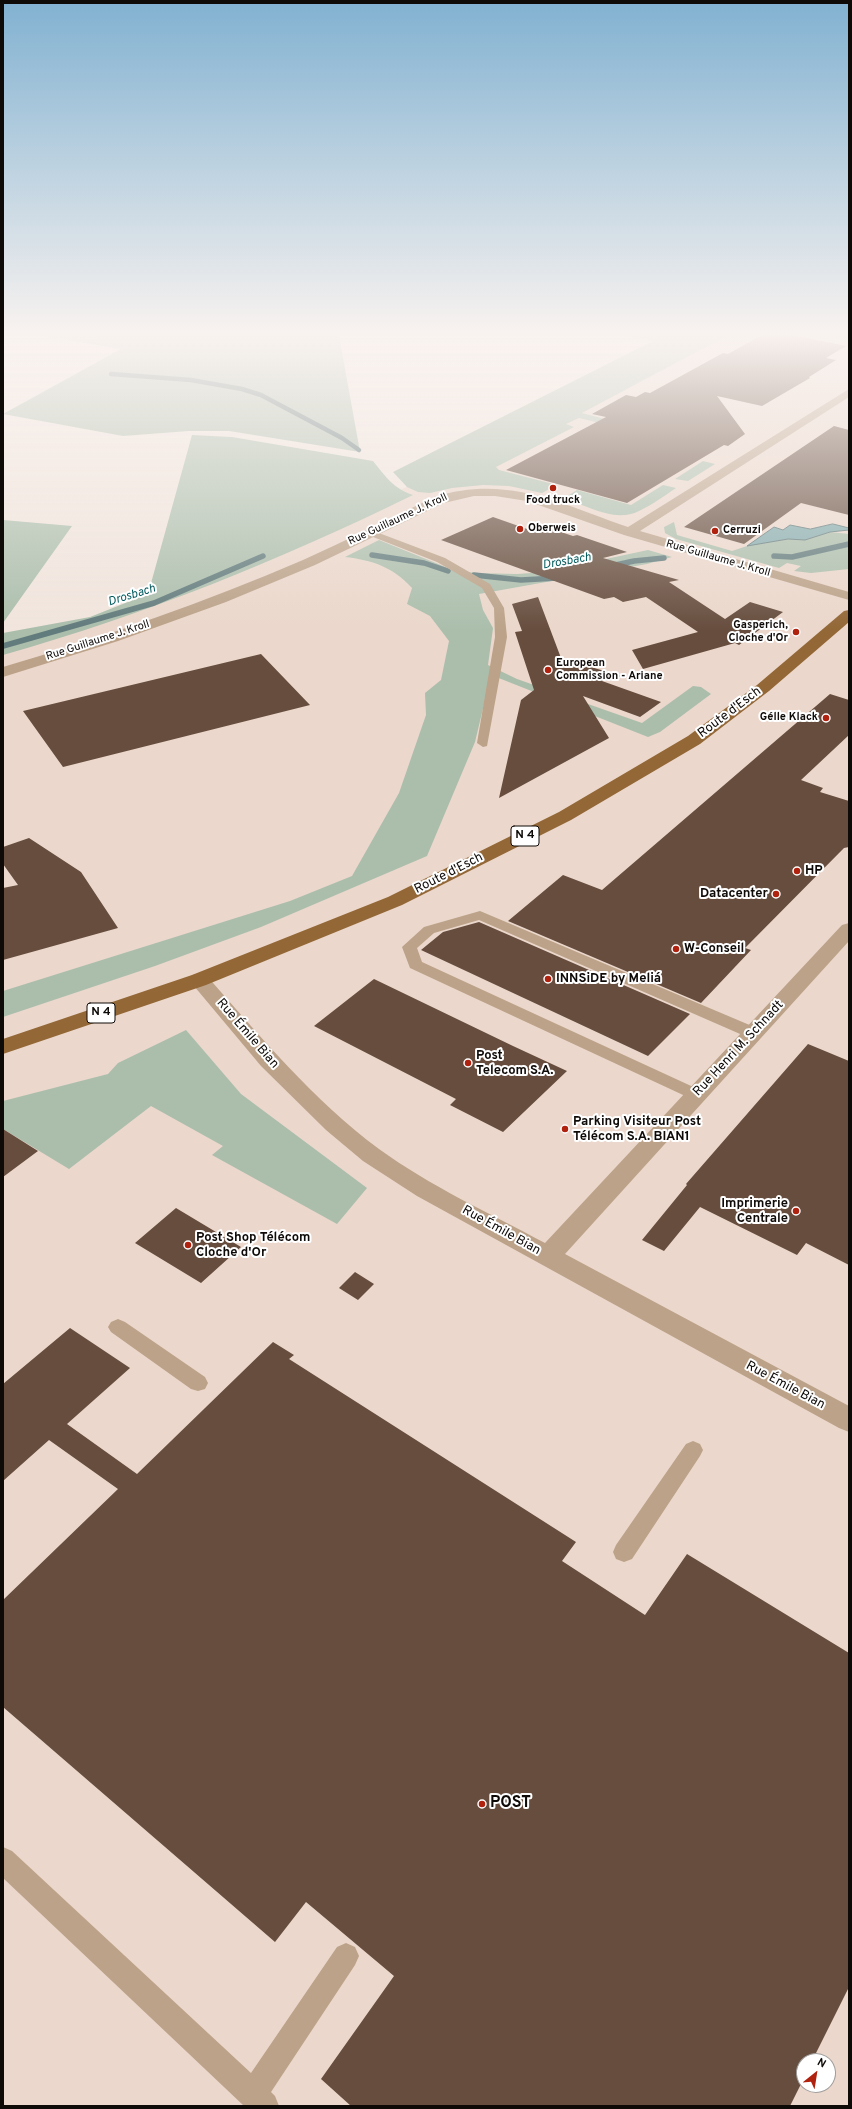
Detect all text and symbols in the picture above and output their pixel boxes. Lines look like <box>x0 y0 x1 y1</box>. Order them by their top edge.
marker: Food truck <box>548 483 558 493</box>
street label: Rue Guillaume J. Kroll <box>346 491 450 549</box>
place label: Food truck <box>526 494 580 508</box>
place label: Oberweis <box>528 522 576 536</box>
marker: Oberweis <box>515 524 525 534</box>
place label: Cerruzi <box>723 524 761 538</box>
marker: Cerruzi <box>710 526 720 536</box>
street label: Rue Guillaume J. Kroll <box>664 538 772 580</box>
water label: Drosbach <box>542 551 592 573</box>
water label: Drosbach <box>106 582 158 610</box>
street label: Rue Guillaume J. Kroll <box>45 618 151 664</box>
place label: Gasperich, Cloche d'Or <box>729 619 788 645</box>
marker: Gasperich, Cloche d'Or <box>791 627 801 637</box>
place label: European Commission - Ariane <box>556 657 663 683</box>
marker: European Commission - Ariane <box>543 665 553 675</box>
street label: Route d'Esch <box>695 684 765 742</box>
place label: Gélle Klack <box>760 711 818 725</box>
marker: Gélle Klack <box>821 713 831 723</box>
road number: N 4 <box>511 826 539 846</box>
street label: Route d'Esch <box>412 850 486 898</box>
place label: HP <box>805 863 823 879</box>
marker: HP <box>792 866 802 876</box>
place label: Datacenter <box>700 886 768 902</box>
marker: Datacenter <box>771 889 781 899</box>
place label: W-Conseil <box>684 941 744 957</box>
marker: W-Conseil <box>671 944 681 954</box>
place label: INNSiDE by Meliá <box>556 971 661 987</box>
marker: INNSiDE by Meliá <box>543 974 553 984</box>
street label: Rue Émile Bian <box>212 996 282 1072</box>
street label: Rue Henri M. Schnadt <box>691 998 787 1100</box>
road number: N 4 <box>87 1003 115 1023</box>
place label: Post Telecom S.A. <box>476 1048 553 1079</box>
marker: Post Telecom S.A. <box>463 1058 473 1068</box>
place label: Parking Visiteur Post Télécom S.A. BIAN1 <box>573 1114 701 1145</box>
marker: Parking Visiteur Post Télécom S.A. BIAN1 <box>560 1124 570 1134</box>
place label: Imprimerie Centrale <box>721 1196 788 1227</box>
street label: Rue Émile Bian <box>459 1203 543 1259</box>
marker: Imprimerie Centrale <box>791 1206 801 1216</box>
place label: Post Shop Télécom Cloche d'Or <box>196 1230 310 1261</box>
marker: Post Shop Télécom Cloche d'Or <box>183 1240 193 1250</box>
street label: Rue Émile Bian <box>743 1359 827 1413</box>
place label: POST <box>490 1794 531 1814</box>
marker: POST <box>477 1799 487 1809</box>
north arrow <box>796 2053 836 2093</box>
text: N <box>815 2055 828 2072</box>

